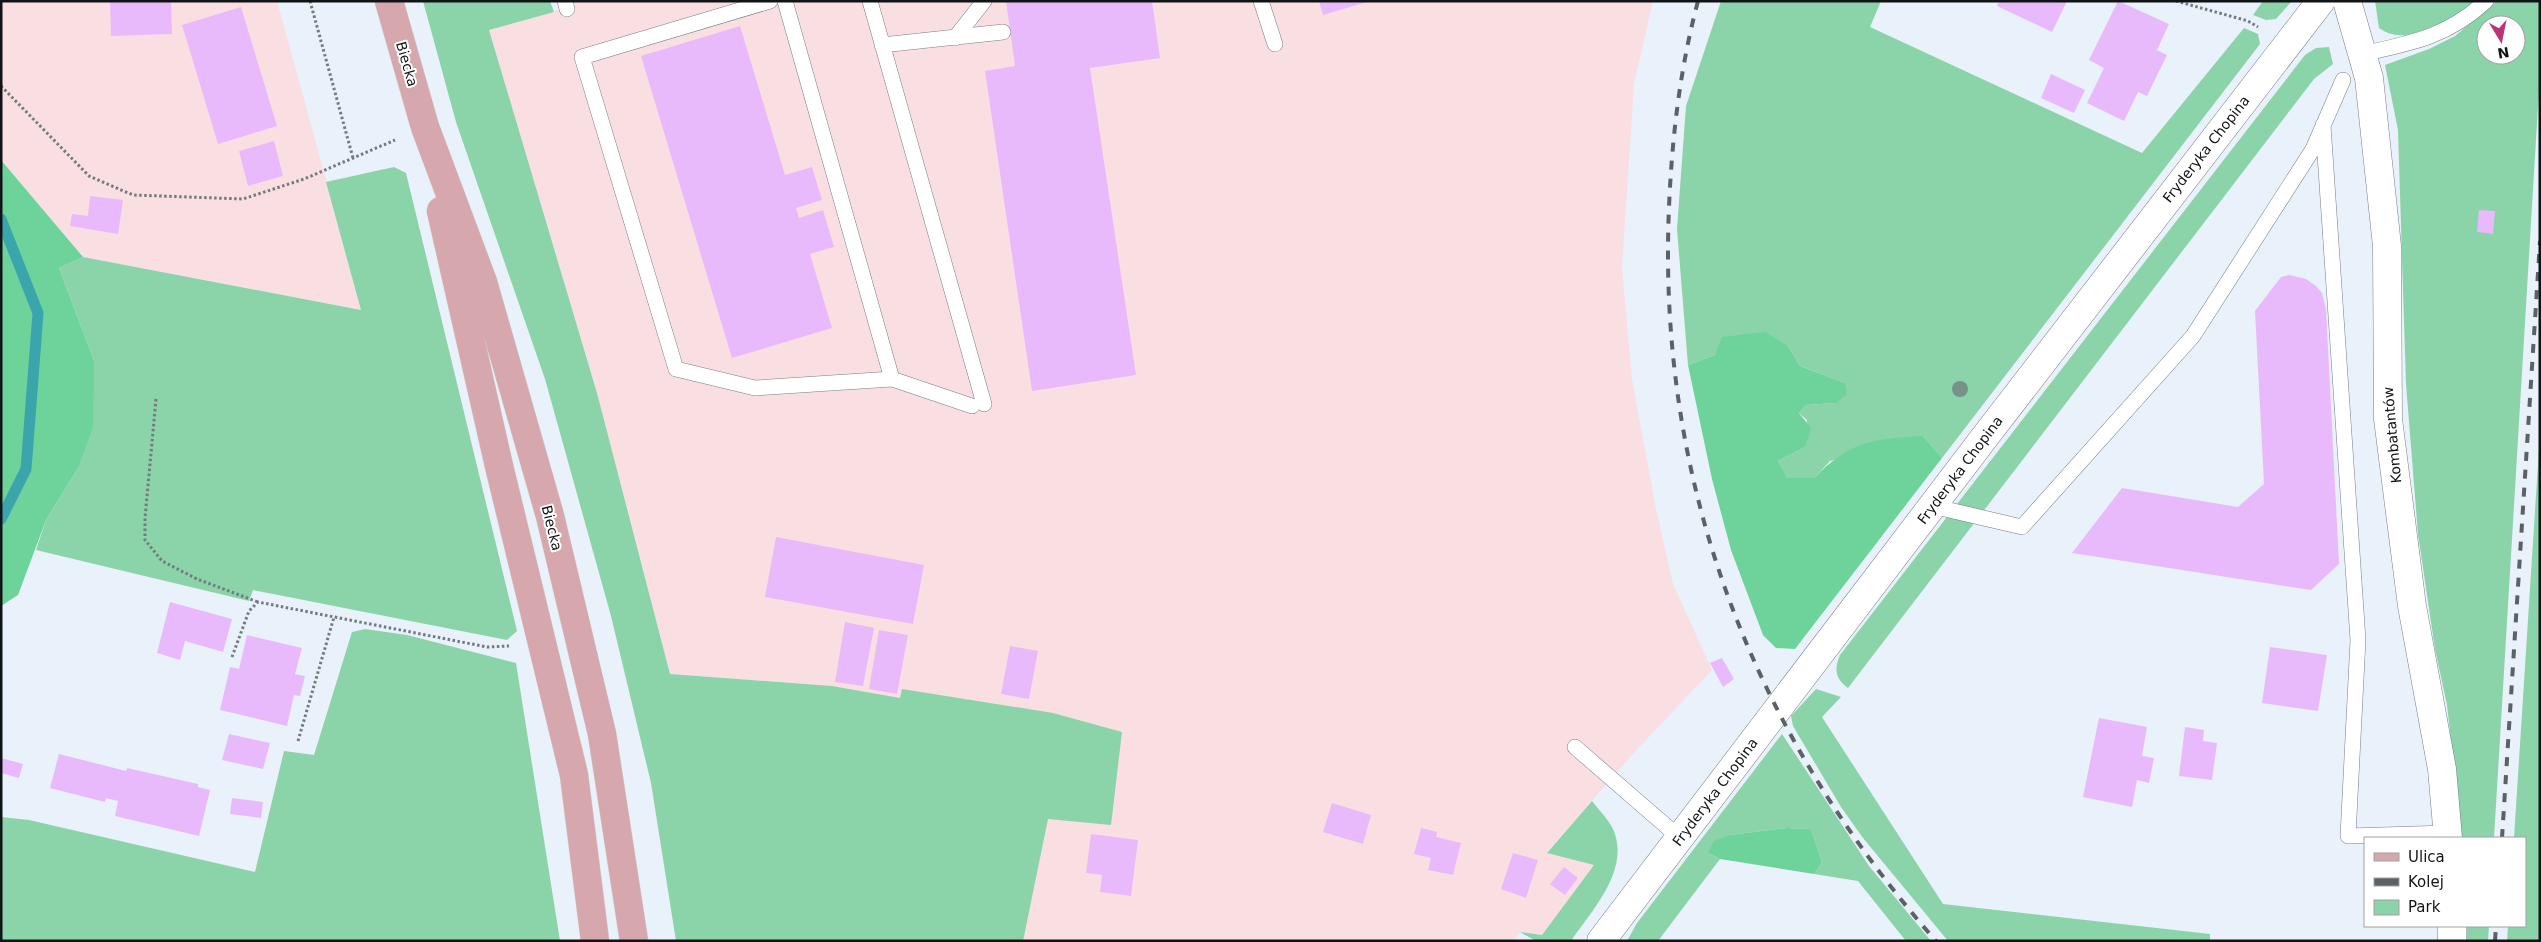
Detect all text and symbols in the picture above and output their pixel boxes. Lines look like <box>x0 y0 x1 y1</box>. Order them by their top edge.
north arrow <box>2476 15 2526 65</box>
street label: Biecka <box>393 40 421 88</box>
text: N <box>2496 44 2510 62</box>
street label: Fryderyka Chopina <box>2159 92 2253 206</box>
street label: Kombatantów <box>2380 386 2404 484</box>
street label: Fryderyka Chopina <box>1914 413 2006 527</box>
street label: Biecka <box>539 504 565 552</box>
street label: Fryderyka Chopina <box>1669 735 1761 849</box>
legend <box>2364 837 2526 927</box>
text: Ulica <box>2408 848 2445 866</box>
text: Kolej <box>2408 873 2444 891</box>
text: Park <box>2408 898 2441 916</box>

